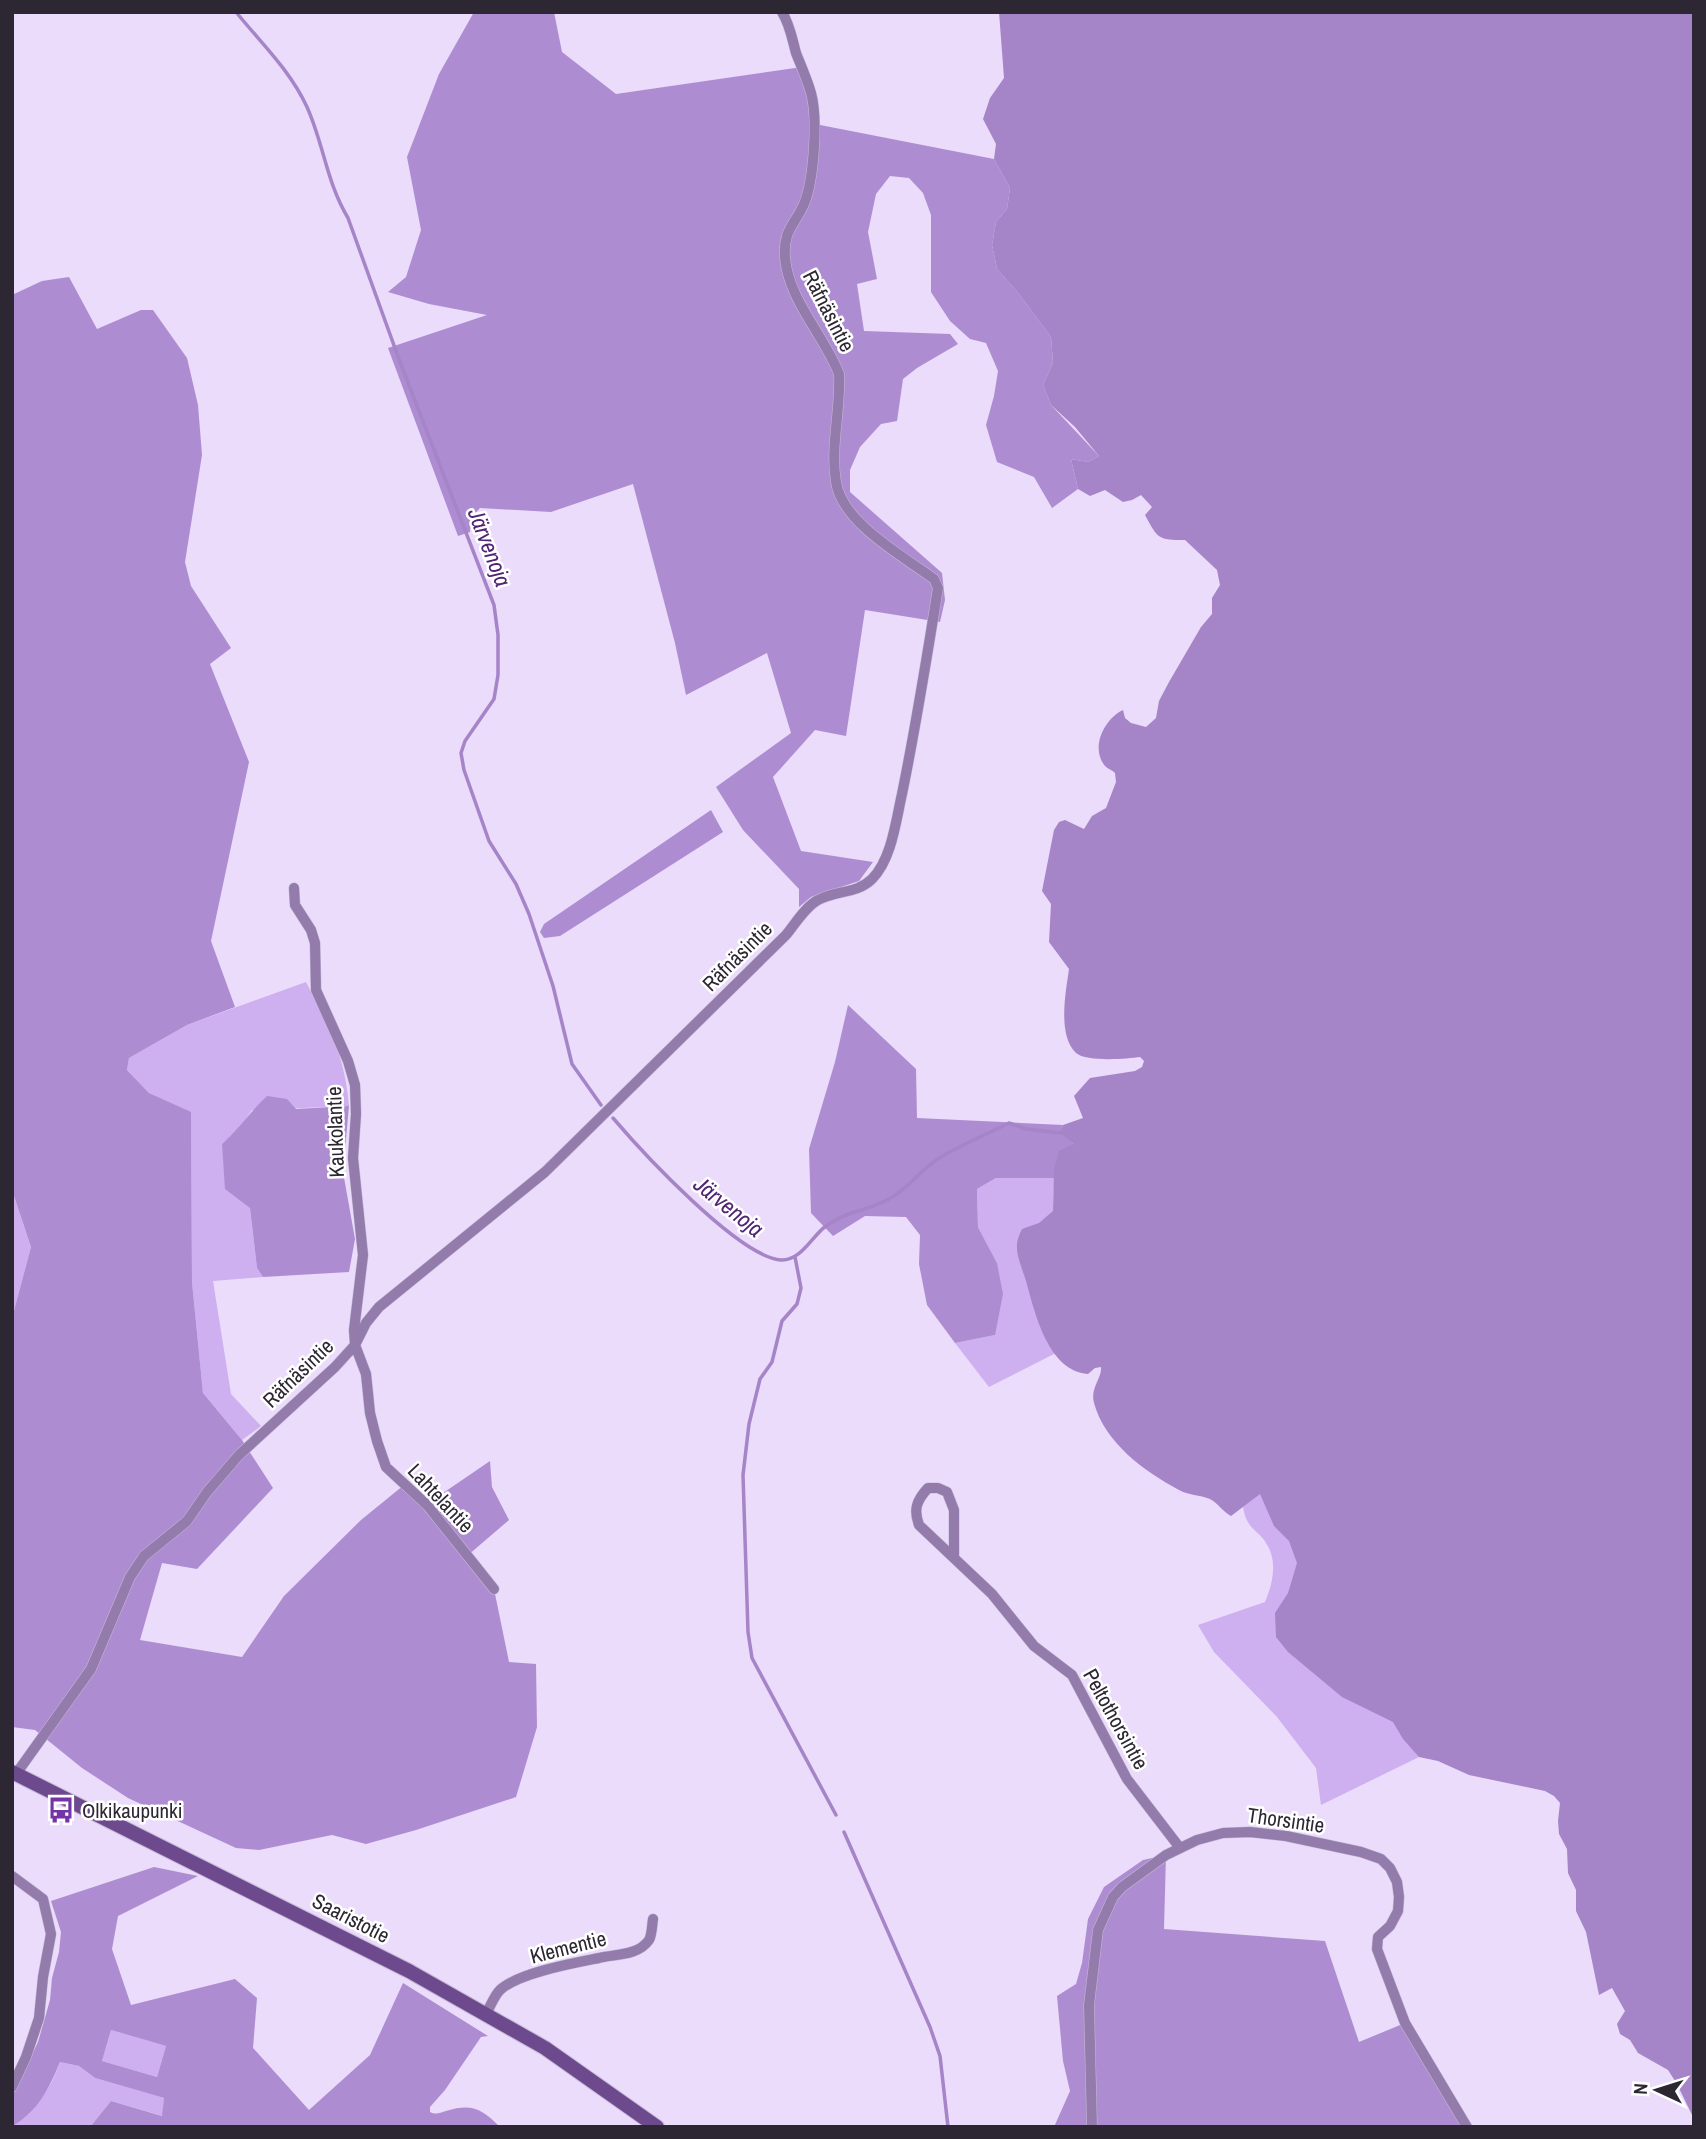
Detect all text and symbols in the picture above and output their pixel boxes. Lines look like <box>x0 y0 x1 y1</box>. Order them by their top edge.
street label: Räfnäsintie <box>796 265 862 357</box>
water label: Järvenoja <box>461 502 519 591</box>
street label: Räfnäsintie <box>696 915 778 997</box>
street label: Kaukolantie <box>319 1086 351 1178</box>
water label: Järvenoja <box>687 1168 771 1244</box>
street label: Räfnäsintie <box>256 1332 340 1414</box>
street label: Lahtelantie <box>401 1457 481 1539</box>
street label: Peltothorsintie <box>1076 1663 1156 1775</box>
bus stop icon: Olkikaupunki <box>46 1795 76 1825</box>
place label: Olkikaupunki <box>82 1796 183 1825</box>
street label: Thorsintie <box>1246 1800 1326 1840</box>
street label: Saaristotie <box>307 1886 395 1950</box>
street label: Klementie <box>527 1924 609 1970</box>
north arrow <box>1622 2055 1692 2125</box>
text: N <box>1627 2082 1653 2095</box>

